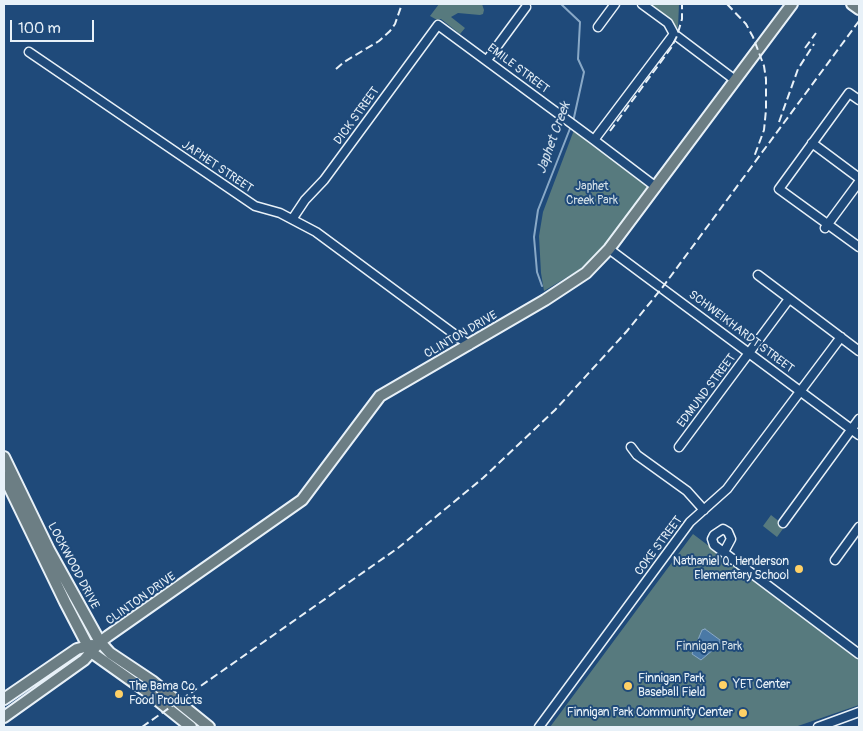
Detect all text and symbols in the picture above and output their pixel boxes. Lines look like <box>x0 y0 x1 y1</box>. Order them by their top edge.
scale bar <box>12 10 96 42</box>
text: 100 m <box>18 19 61 38</box>
street label: EMILE STREET <box>484 41 552 97</box>
street label: DICK STREET <box>331 84 383 148</box>
water label: Japhet Creek <box>533 100 575 176</box>
street label: JAPHET STREET <box>179 138 255 196</box>
park label: Japhet Creek Park <box>566 180 618 208</box>
street label: SCHWEIKHARDT STREET <box>686 288 796 376</box>
street label: CLINTON DRIVE <box>422 308 500 362</box>
street label: EDMUND STREET <box>675 351 739 431</box>
street label: COKE STREET <box>632 514 686 578</box>
street label: LOCKWOOD DRIVE <box>44 520 102 612</box>
place label: Nathaniel Q. Henderson Elementary School <box>673 555 789 583</box>
marker: Nathaniel Q. Henderson Elementary School <box>793 563 805 575</box>
street label: CLINTON DRIVE <box>103 570 179 628</box>
park label: Finnigan Park <box>676 640 742 654</box>
place label: Finnigan Park Baseball Field <box>638 672 705 700</box>
place label: YET Center <box>733 678 790 692</box>
marker: YET Center <box>717 679 729 691</box>
place label: The Bama Co. Food Products <box>129 680 202 708</box>
marker: Finnigan Park Baseball Field <box>622 680 634 692</box>
marker: The Bama Co. Food Products <box>113 688 125 700</box>
place label: Finnigan Park Community Center <box>567 706 733 720</box>
marker: Finnigan Park Community Center <box>737 707 749 719</box>

